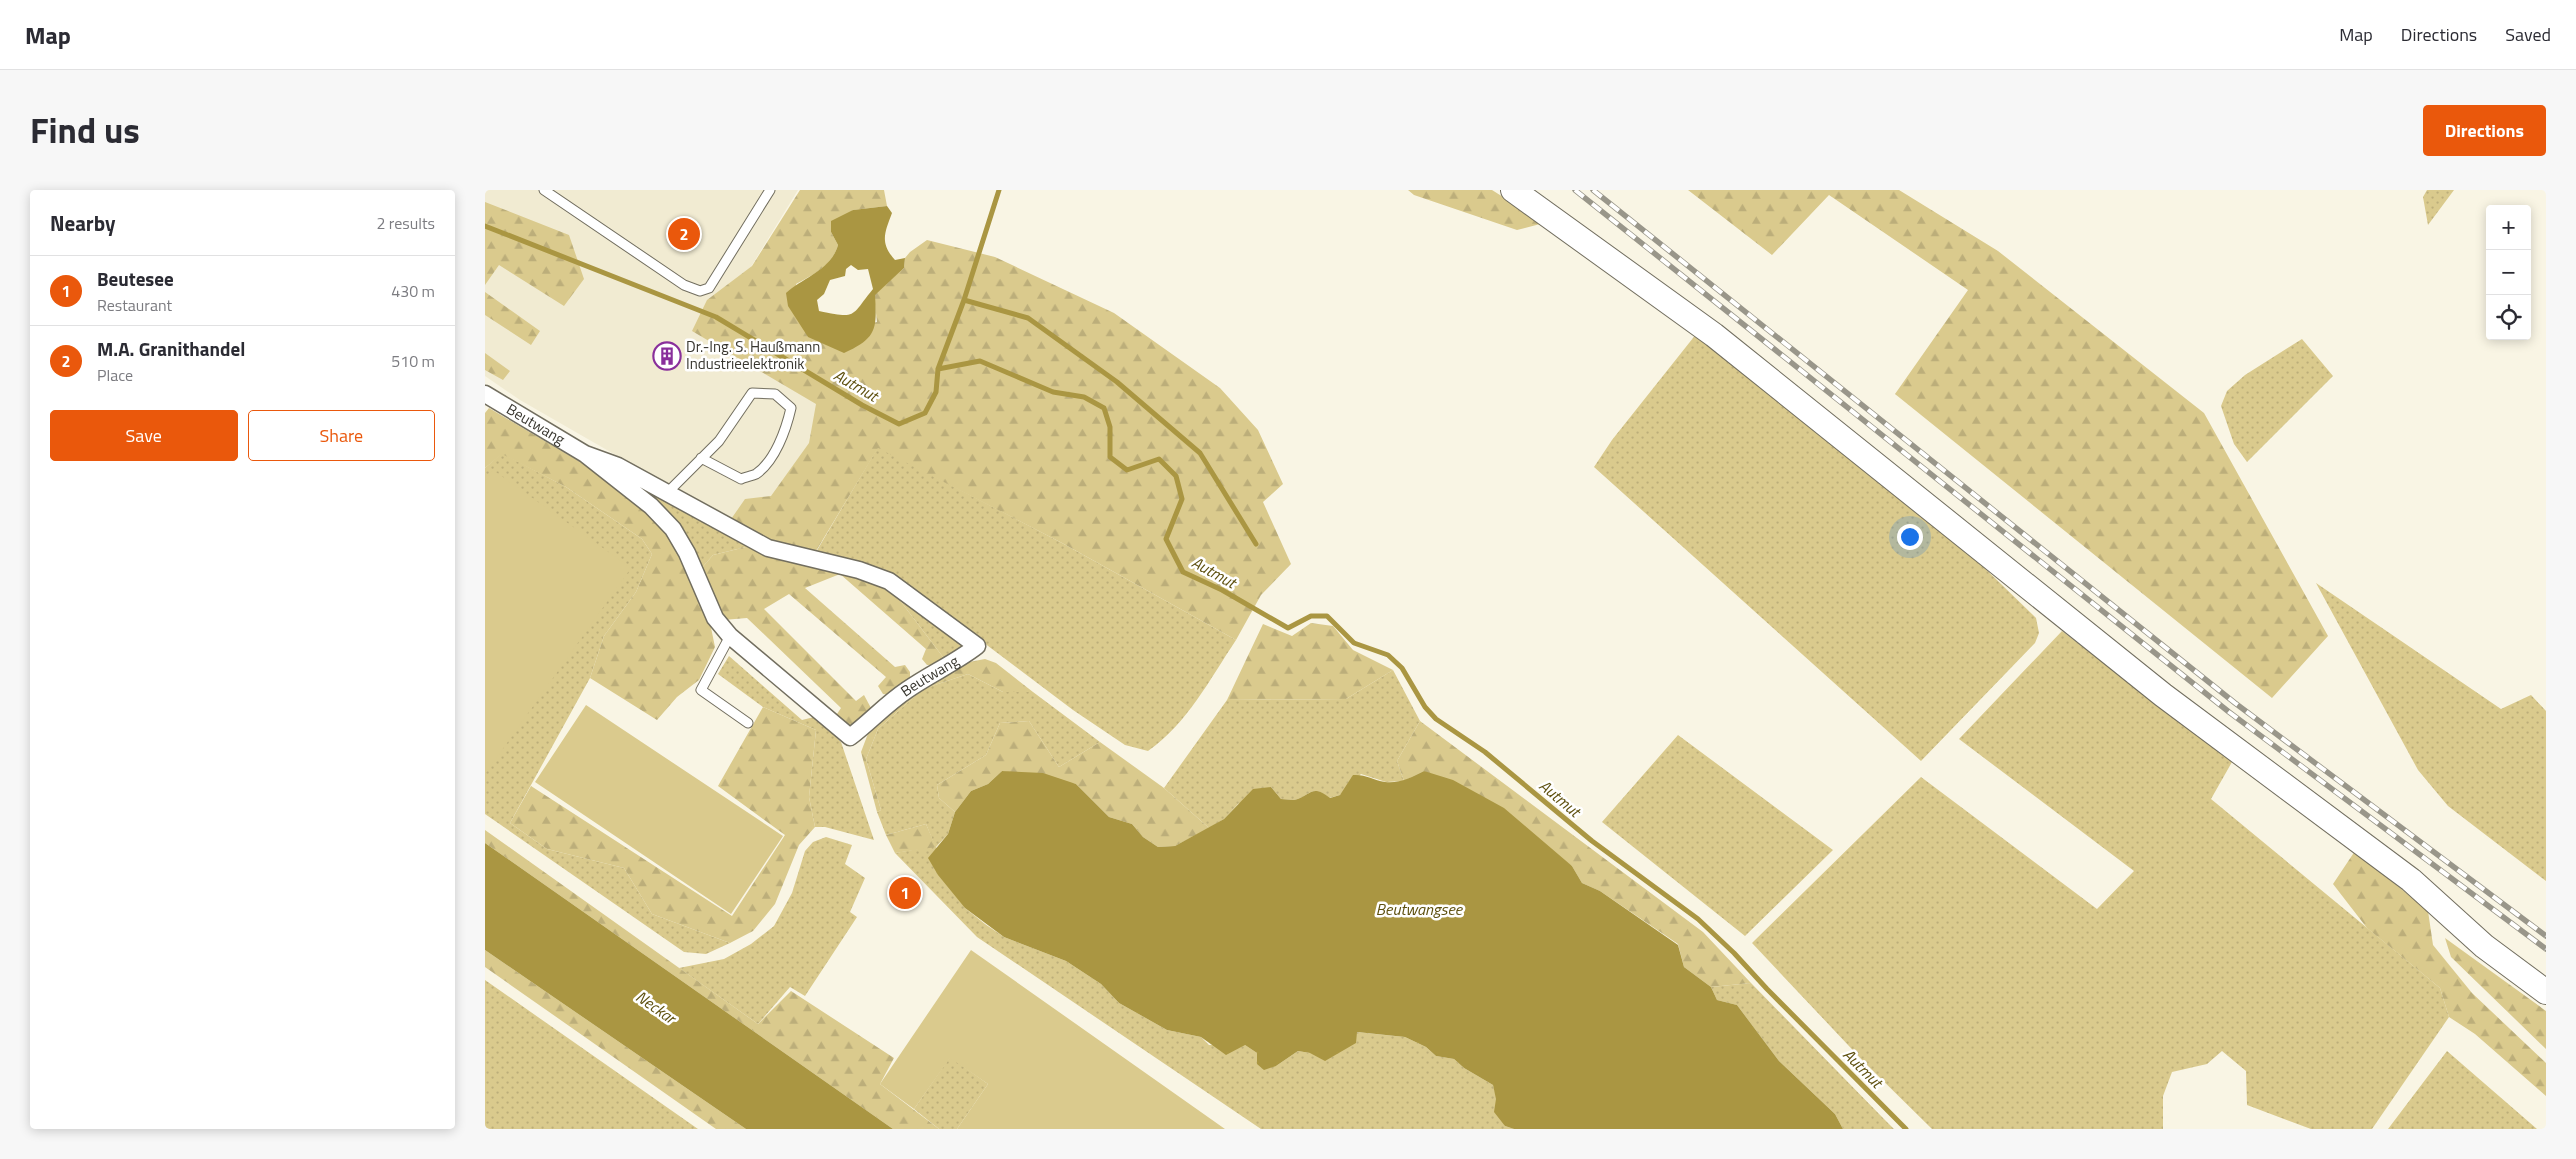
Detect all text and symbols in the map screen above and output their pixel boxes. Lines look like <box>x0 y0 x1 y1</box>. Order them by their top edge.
text: Map <box>25 17 71 53</box>
text: Map <box>2339 21 2373 48</box>
text: Directions <box>2401 21 2477 48</box>
text: Saved <box>2505 21 2551 48</box>
text: Find us <box>30 103 140 157</box>
button: Directions <box>2423 105 2546 156</box>
map controls <box>2486 205 2531 340</box>
button: + <box>2486 205 2531 250</box>
text: Nearby <box>50 207 115 239</box>
text: 2 results <box>376 211 435 235</box>
pin: 2 <box>668 215 700 253</box>
button: − <box>2486 250 2531 295</box>
text: Beutesee <box>97 264 174 293</box>
text: 1 <box>62 279 70 303</box>
text: 430 m <box>391 279 435 303</box>
text: Restaurant <box>97 293 172 317</box>
button: locate <box>2486 295 2531 340</box>
text: M.A. Granithandel <box>97 334 245 363</box>
place label: Dr.-Ing. S. Haußmann Industrieelektronik <box>686 335 820 375</box>
building icon: Dr.-Ing. S. Haußmann Industrieelektronik <box>652 341 682 371</box>
text: 2 <box>62 349 70 373</box>
text: 510 m <box>391 349 435 373</box>
text: Place <box>97 363 133 387</box>
water label: Autmut <box>830 363 884 408</box>
street label: Beutwang <box>502 397 570 451</box>
button: Save <box>50 410 238 461</box>
button: Share <box>248 410 435 461</box>
your location <box>1897 524 1923 550</box>
water label: Autmut <box>1188 550 1242 595</box>
street label: Beutwang <box>896 649 964 702</box>
water label: Autmut <box>1534 774 1587 824</box>
pin: 1 <box>889 874 921 912</box>
water label: Beutwangsee <box>1376 897 1464 921</box>
water label: Neckar <box>631 985 682 1031</box>
water label: Autmut <box>1838 1043 1890 1095</box>

